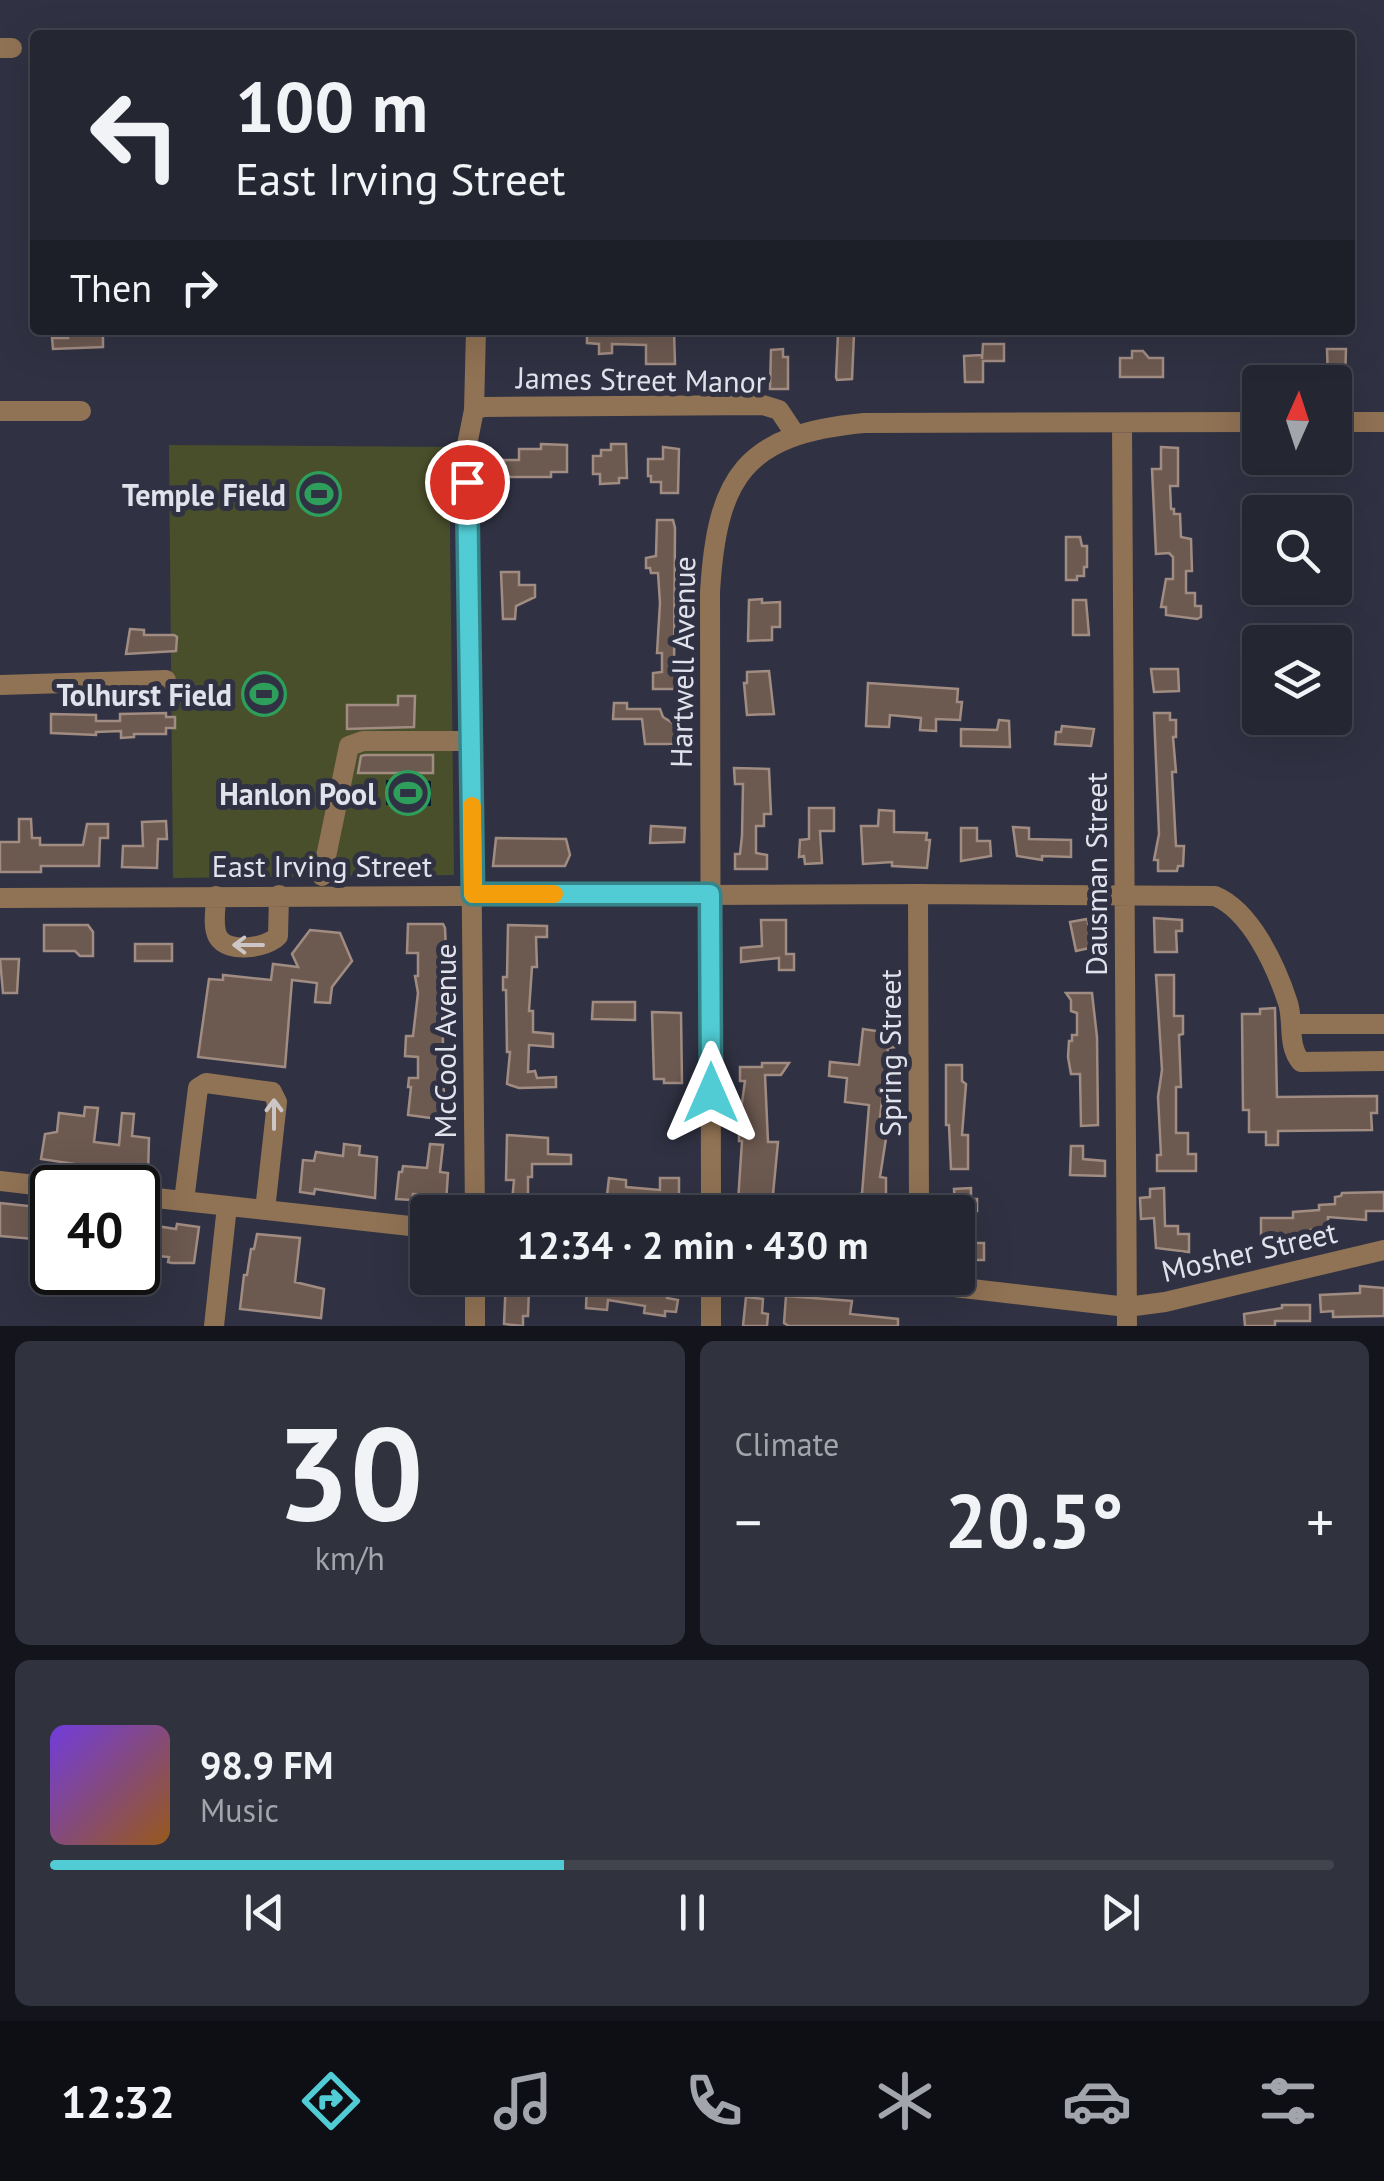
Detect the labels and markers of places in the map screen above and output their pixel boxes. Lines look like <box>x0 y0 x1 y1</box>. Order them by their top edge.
pin <box>425 440 510 525</box>
sports icon: Temple Field <box>296 471 342 517</box>
place label: Temple Field <box>122 475 286 514</box>
sports icon: Tolhurst Field <box>241 671 287 717</box>
place label: Tolhurst Field <box>57 675 232 714</box>
sports icon: Hanlon Pool <box>385 770 431 816</box>
place label: Hanlon Pool <box>219 774 376 813</box>

